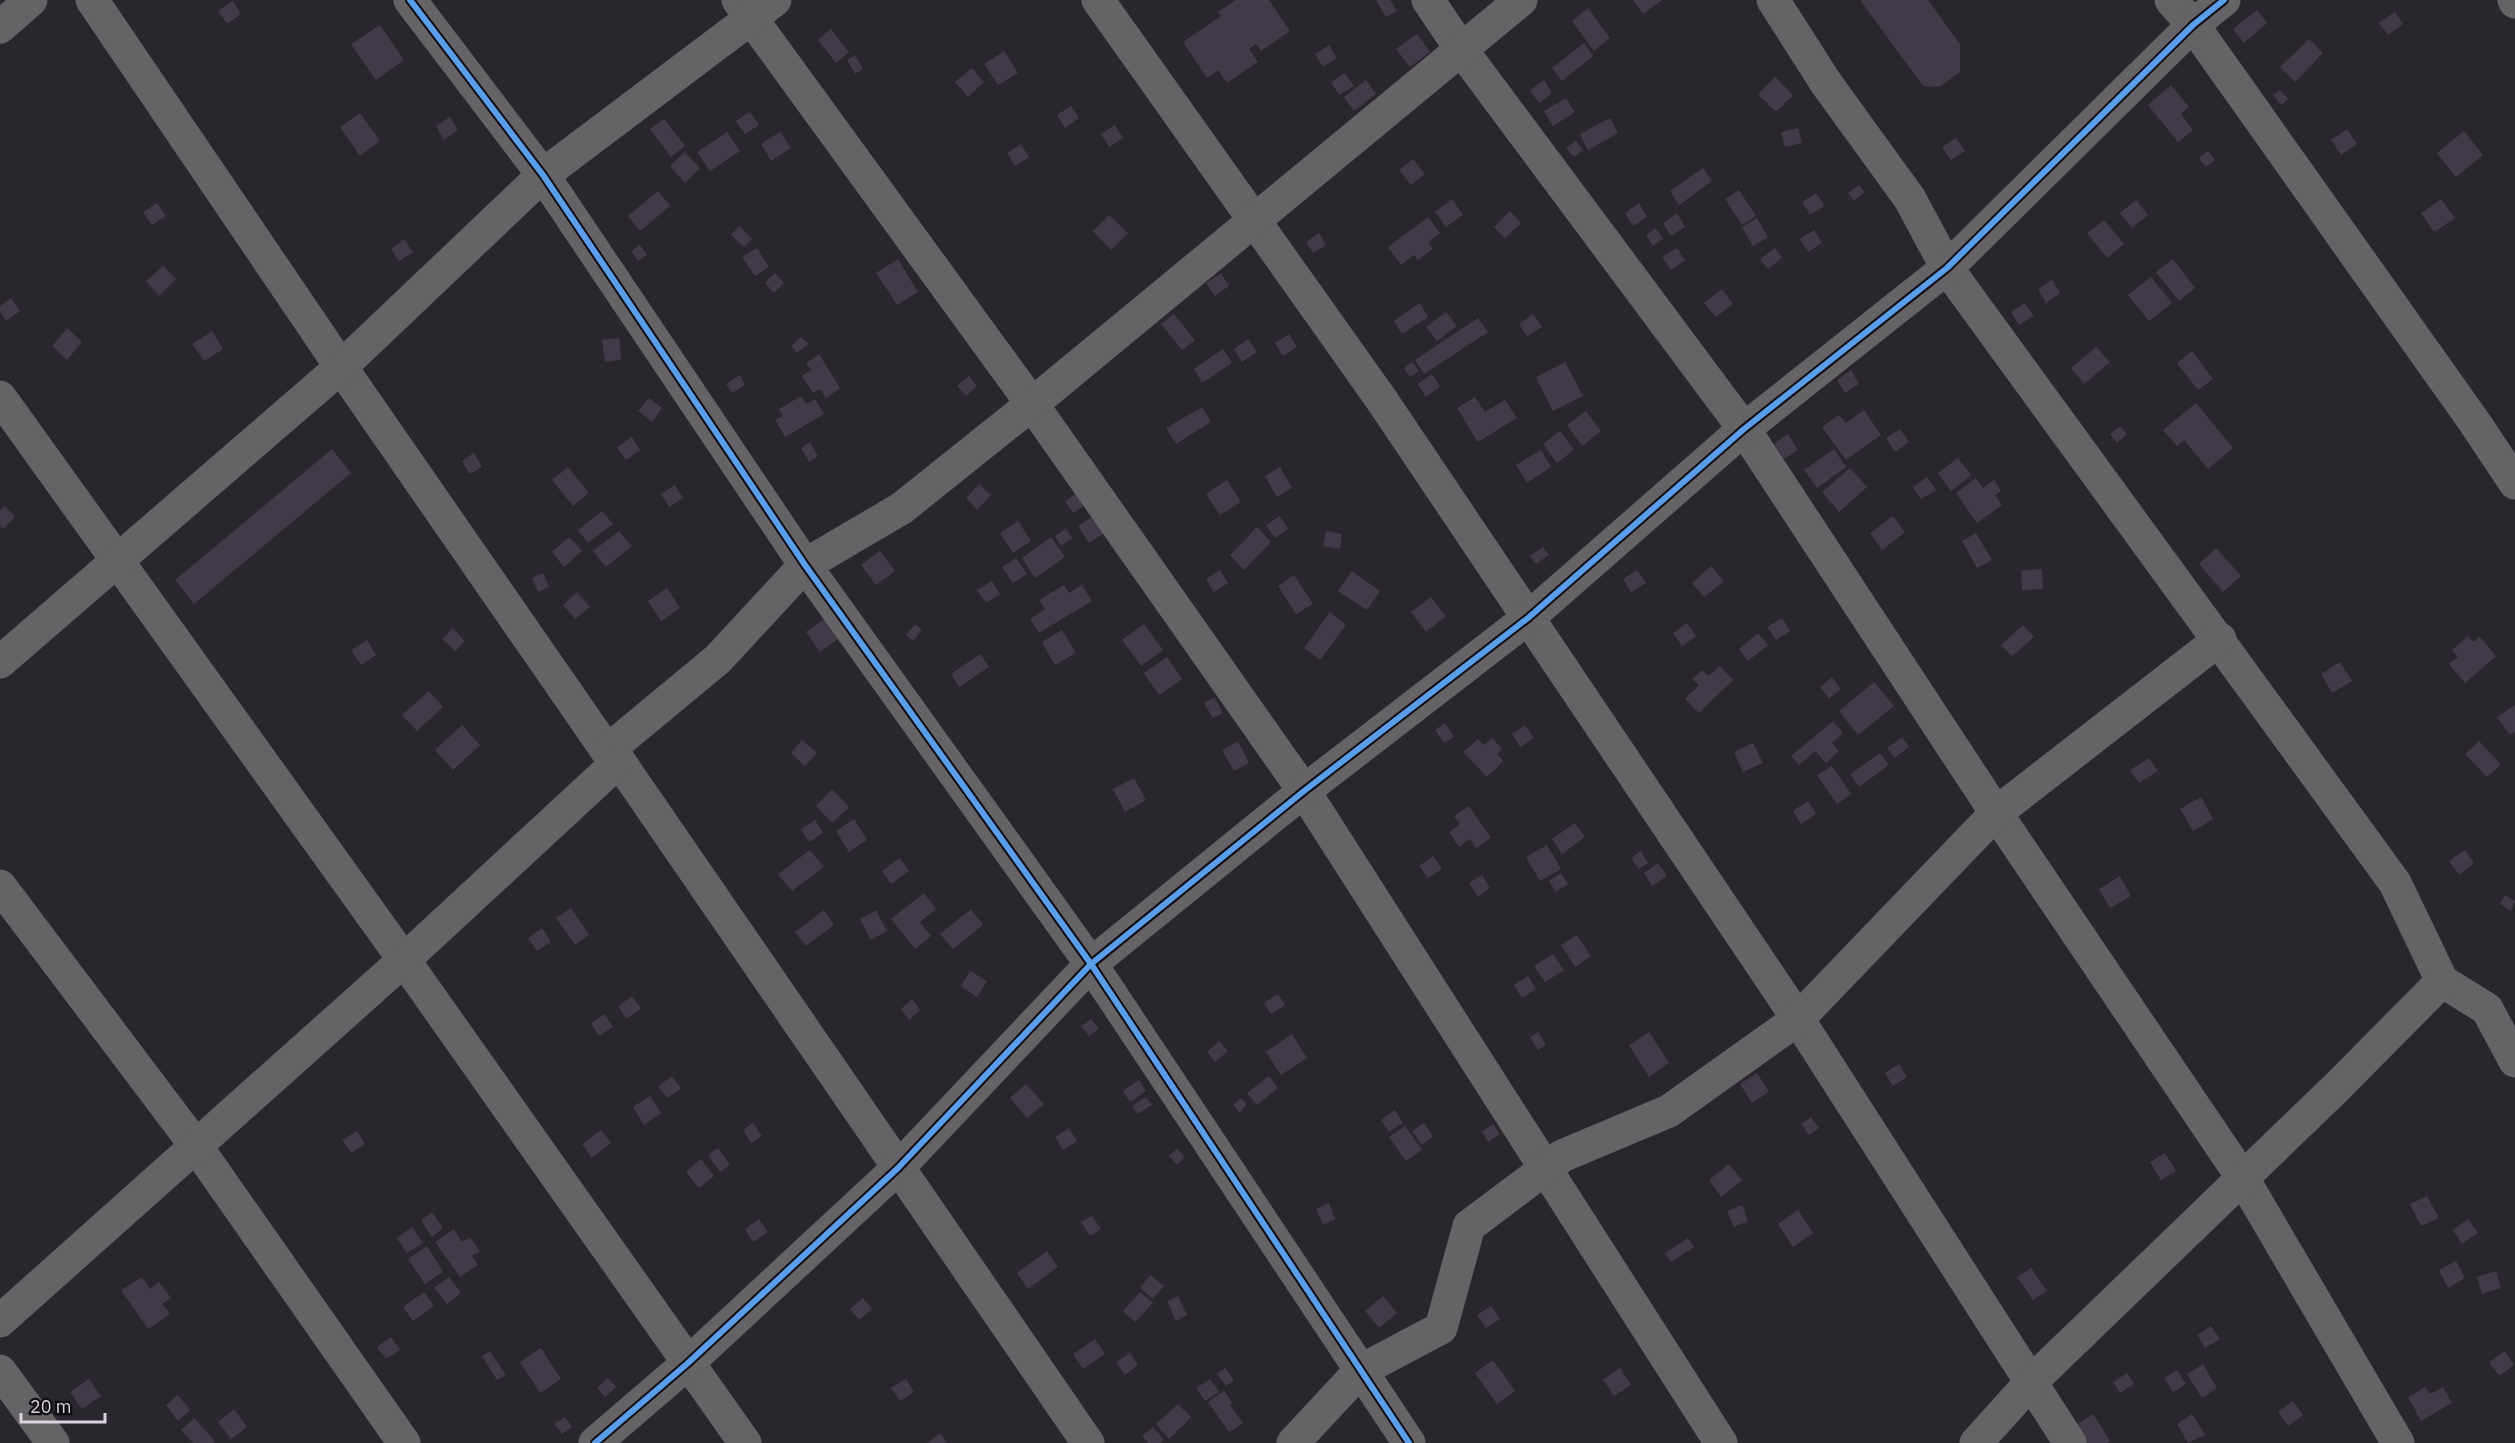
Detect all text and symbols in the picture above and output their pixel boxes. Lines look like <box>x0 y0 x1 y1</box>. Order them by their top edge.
scale bar <box>21 1386 105 1424</box>
text: 20 m <box>30 1395 72 1418</box>

